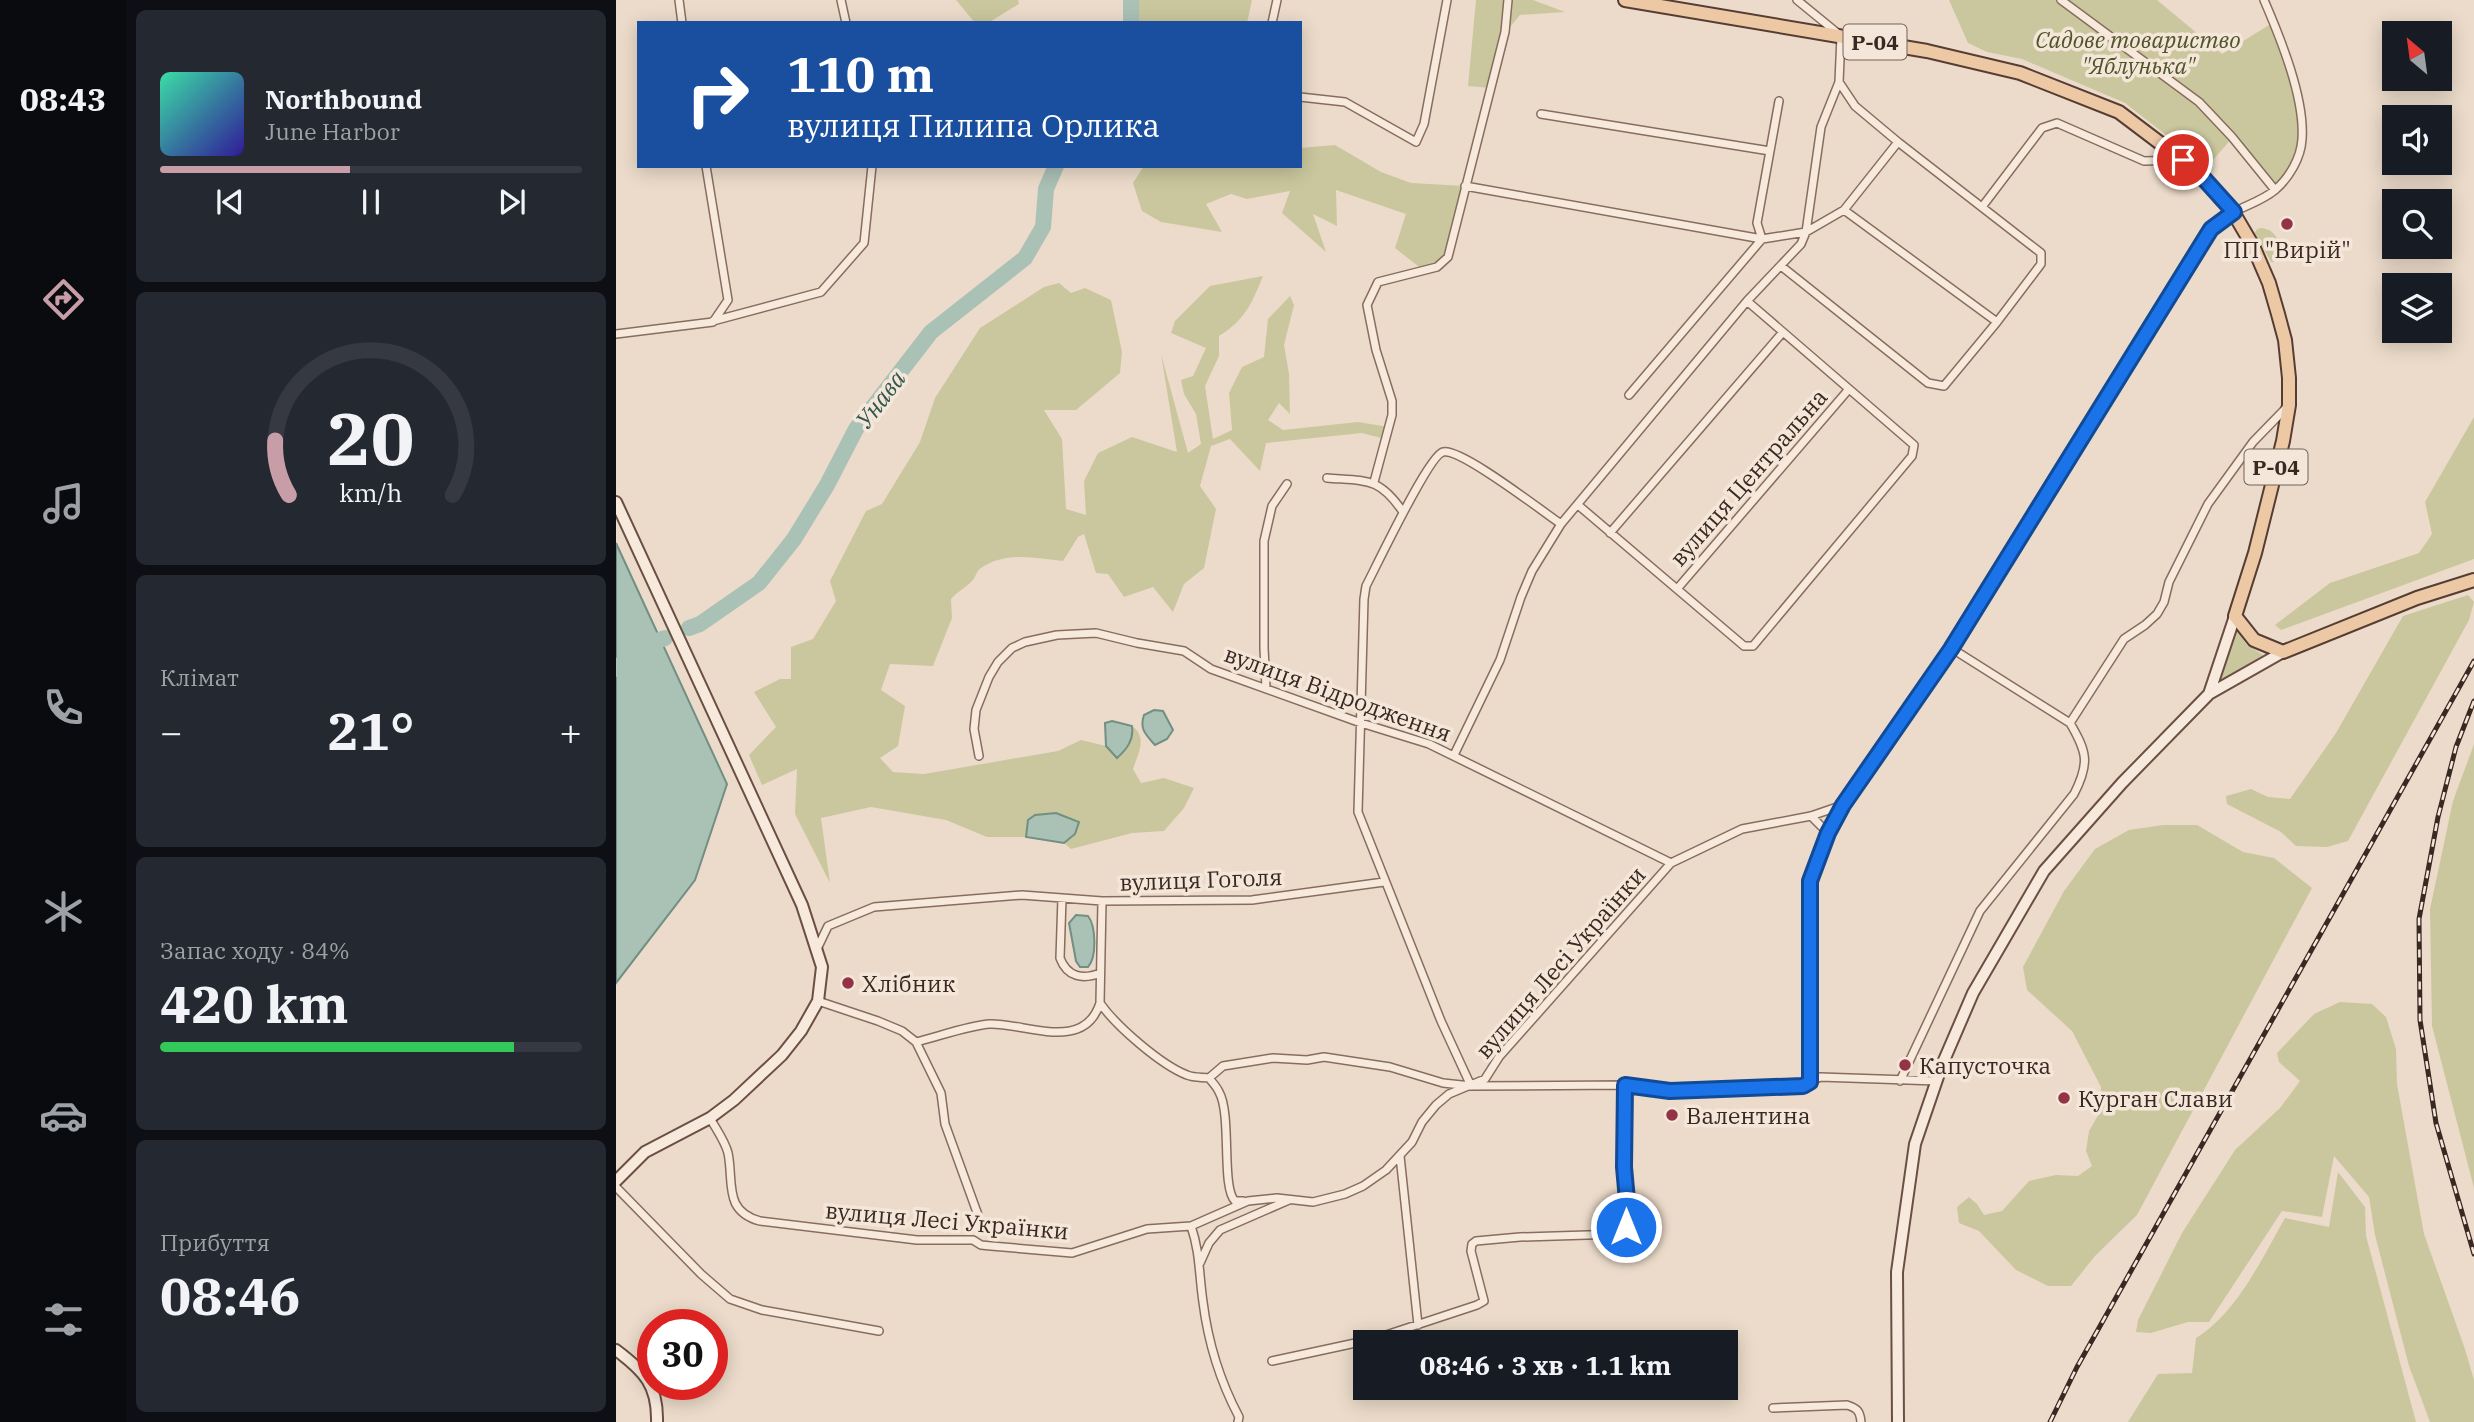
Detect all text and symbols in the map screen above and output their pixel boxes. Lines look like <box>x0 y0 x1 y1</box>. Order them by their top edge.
north arrow <box>2382 21 2452 91</box>
map controls <box>2382 21 2452 343</box>
road number: Р-04 <box>1844 24 1906 60</box>
park label: Садове товариство "Яблунька" <box>2035 24 2241 80</box>
text: 110 m <box>787 42 934 105</box>
icon: right <box>672 49 763 140</box>
text: 08:43 <box>20 78 106 120</box>
text: Northbound <box>265 82 422 116</box>
text: вулиця Пилипа Орлика <box>787 104 1160 146</box>
button: sound <box>2382 105 2452 175</box>
text: June Harbor <box>265 116 400 146</box>
pin <box>2153 130 2213 190</box>
icon: arrive <box>2164 141 2202 179</box>
icon: previous <box>211 183 249 221</box>
icon: pause <box>352 183 390 221</box>
icon: next <box>493 183 531 221</box>
button: search <box>2382 189 2452 259</box>
marker: ПП "Вирій" <box>2279 216 2295 232</box>
place label: ПП "Вирій" <box>2223 234 2351 264</box>
button: layers <box>2382 273 2452 343</box>
icon: directions <box>39 275 88 324</box>
water label: Унава <box>848 363 912 435</box>
street label: вулиця Центральна <box>1663 382 1833 572</box>
text: 20 <box>327 390 415 485</box>
road number: Р-04 <box>2244 449 2308 484</box>
text: km/h <box>339 475 403 508</box>
icon: music <box>39 479 88 528</box>
street label: вулиця Відродження <box>1220 638 1456 748</box>
text: Клімат <box>160 662 239 692</box>
icon: phone <box>39 683 88 732</box>
text: 21° <box>328 697 414 764</box>
text: − <box>160 707 183 756</box>
text: + <box>559 707 582 756</box>
street label: вулиця Лесі Українки <box>1469 860 1651 1064</box>
street label: вулиця Гоголя <box>1119 861 1283 897</box>
icon: climate <box>39 887 88 936</box>
text: Запас ходу · 84% <box>160 935 350 965</box>
place label: Хлібник <box>862 968 956 998</box>
text: 420 km <box>160 970 349 1037</box>
marker: Хлібник <box>840 975 856 991</box>
place label: Капусточка <box>1919 1050 2051 1080</box>
marker: Капусточка <box>1897 1057 1913 1073</box>
place label: Курган Слави <box>2078 1083 2233 1113</box>
marker: Курган Слави <box>2056 1090 2072 1106</box>
icon: car <box>39 1091 88 1140</box>
place label: Валентина <box>1686 1100 1810 1130</box>
marker: Валентина <box>1664 1107 1680 1123</box>
position arrow <box>1589 1190 1663 1264</box>
street label: вулиця Лесі Українки <box>824 1194 1070 1246</box>
text: Прибуття <box>160 1227 270 1257</box>
text: 08:46 <box>160 1262 301 1329</box>
icon: filters <box>39 1295 88 1344</box>
speed limit sign: 30 <box>637 1309 728 1400</box>
text: 08:46 · 3 хв · 1.1 km <box>1420 1348 1671 1382</box>

